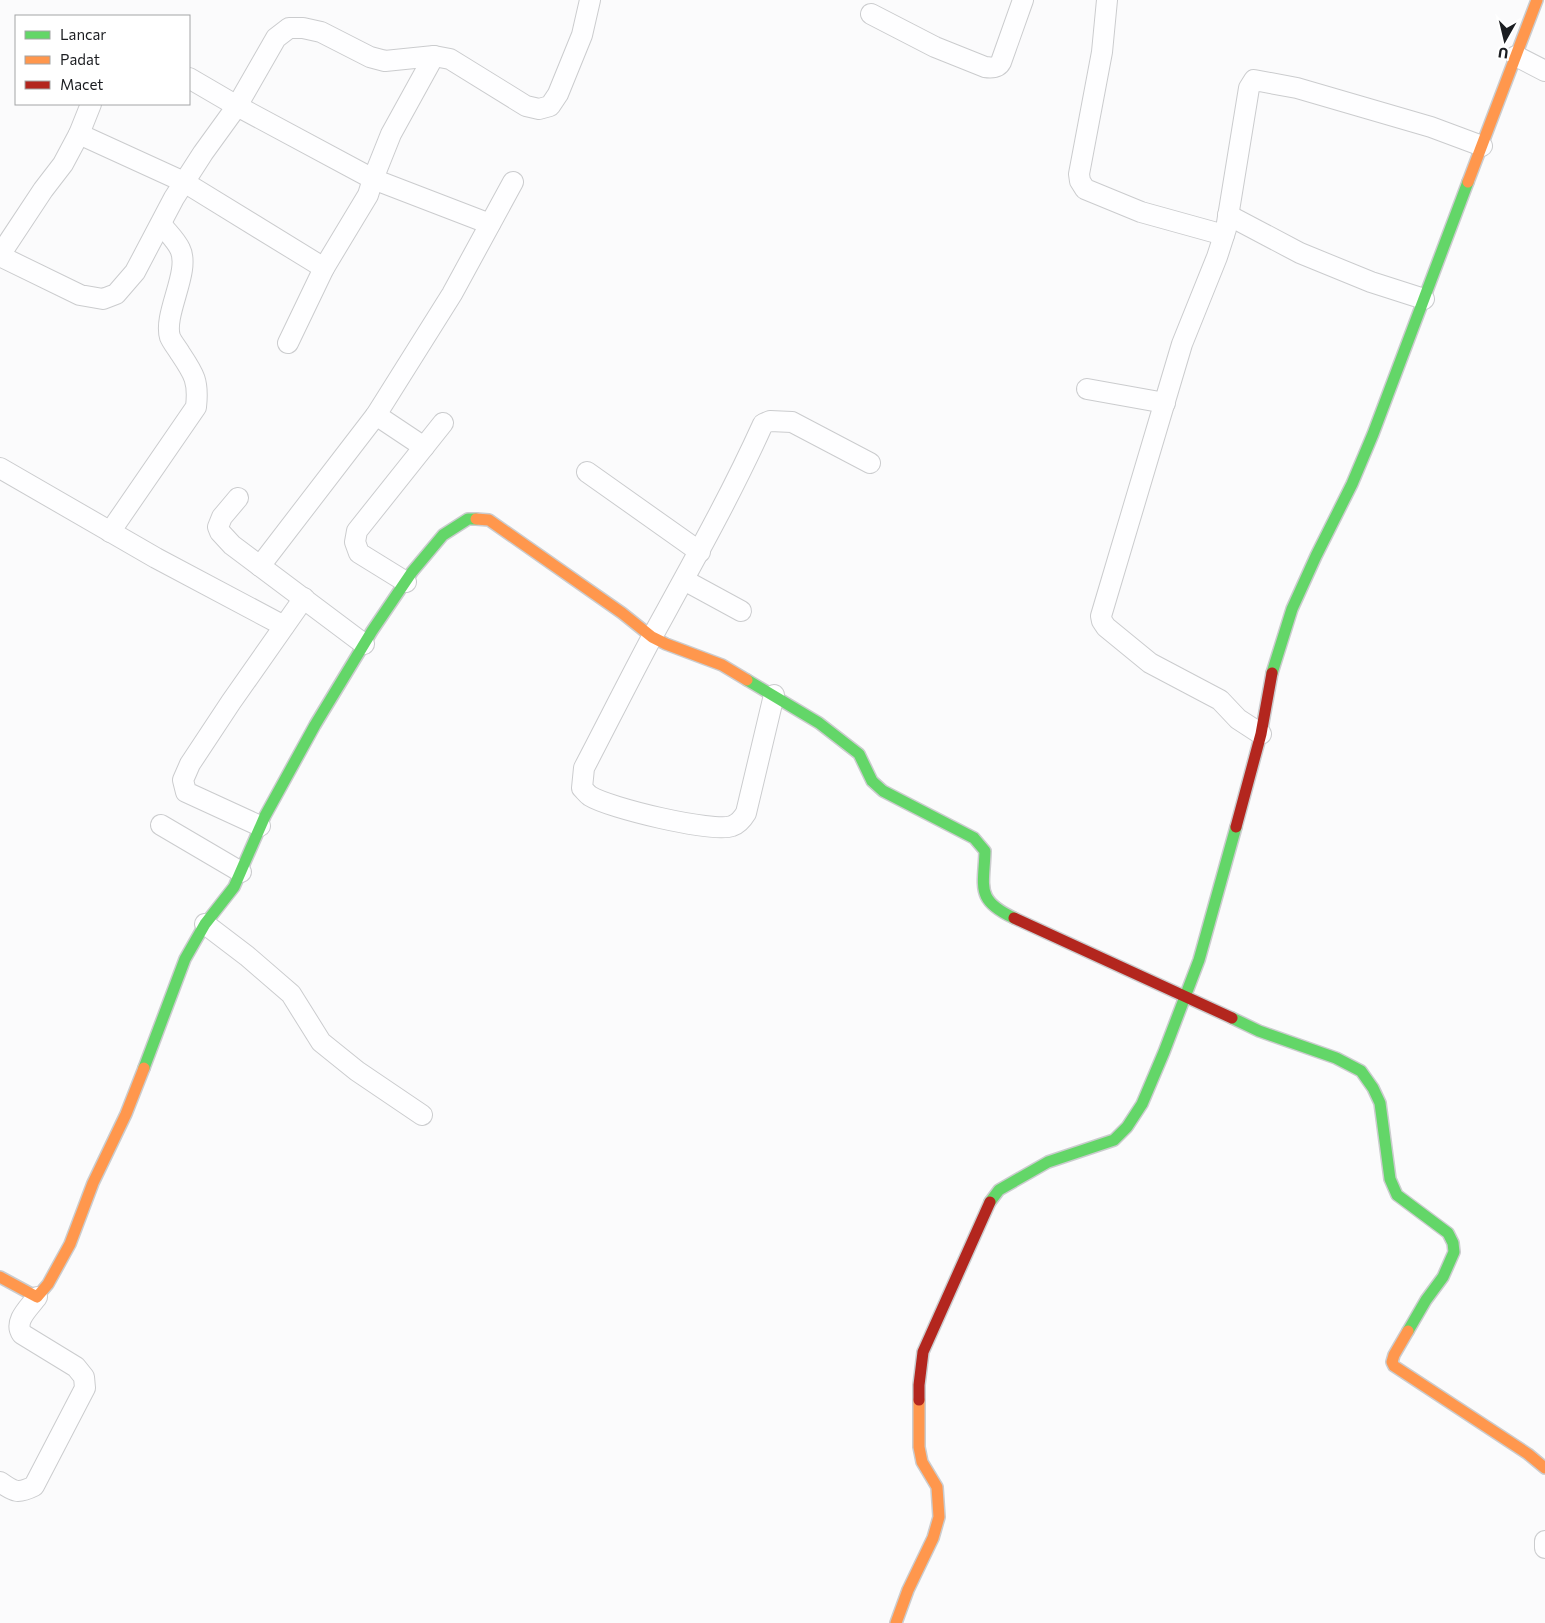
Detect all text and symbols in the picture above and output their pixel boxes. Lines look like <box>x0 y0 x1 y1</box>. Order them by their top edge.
legend <box>15 15 190 105</box>
north arrow <box>1480 15 1530 65</box>
text: Lancar <box>60 25 106 43</box>
text: U <box>1497 44 1509 62</box>
text: Padat <box>60 50 100 68</box>
text: Macet <box>60 75 103 93</box>

